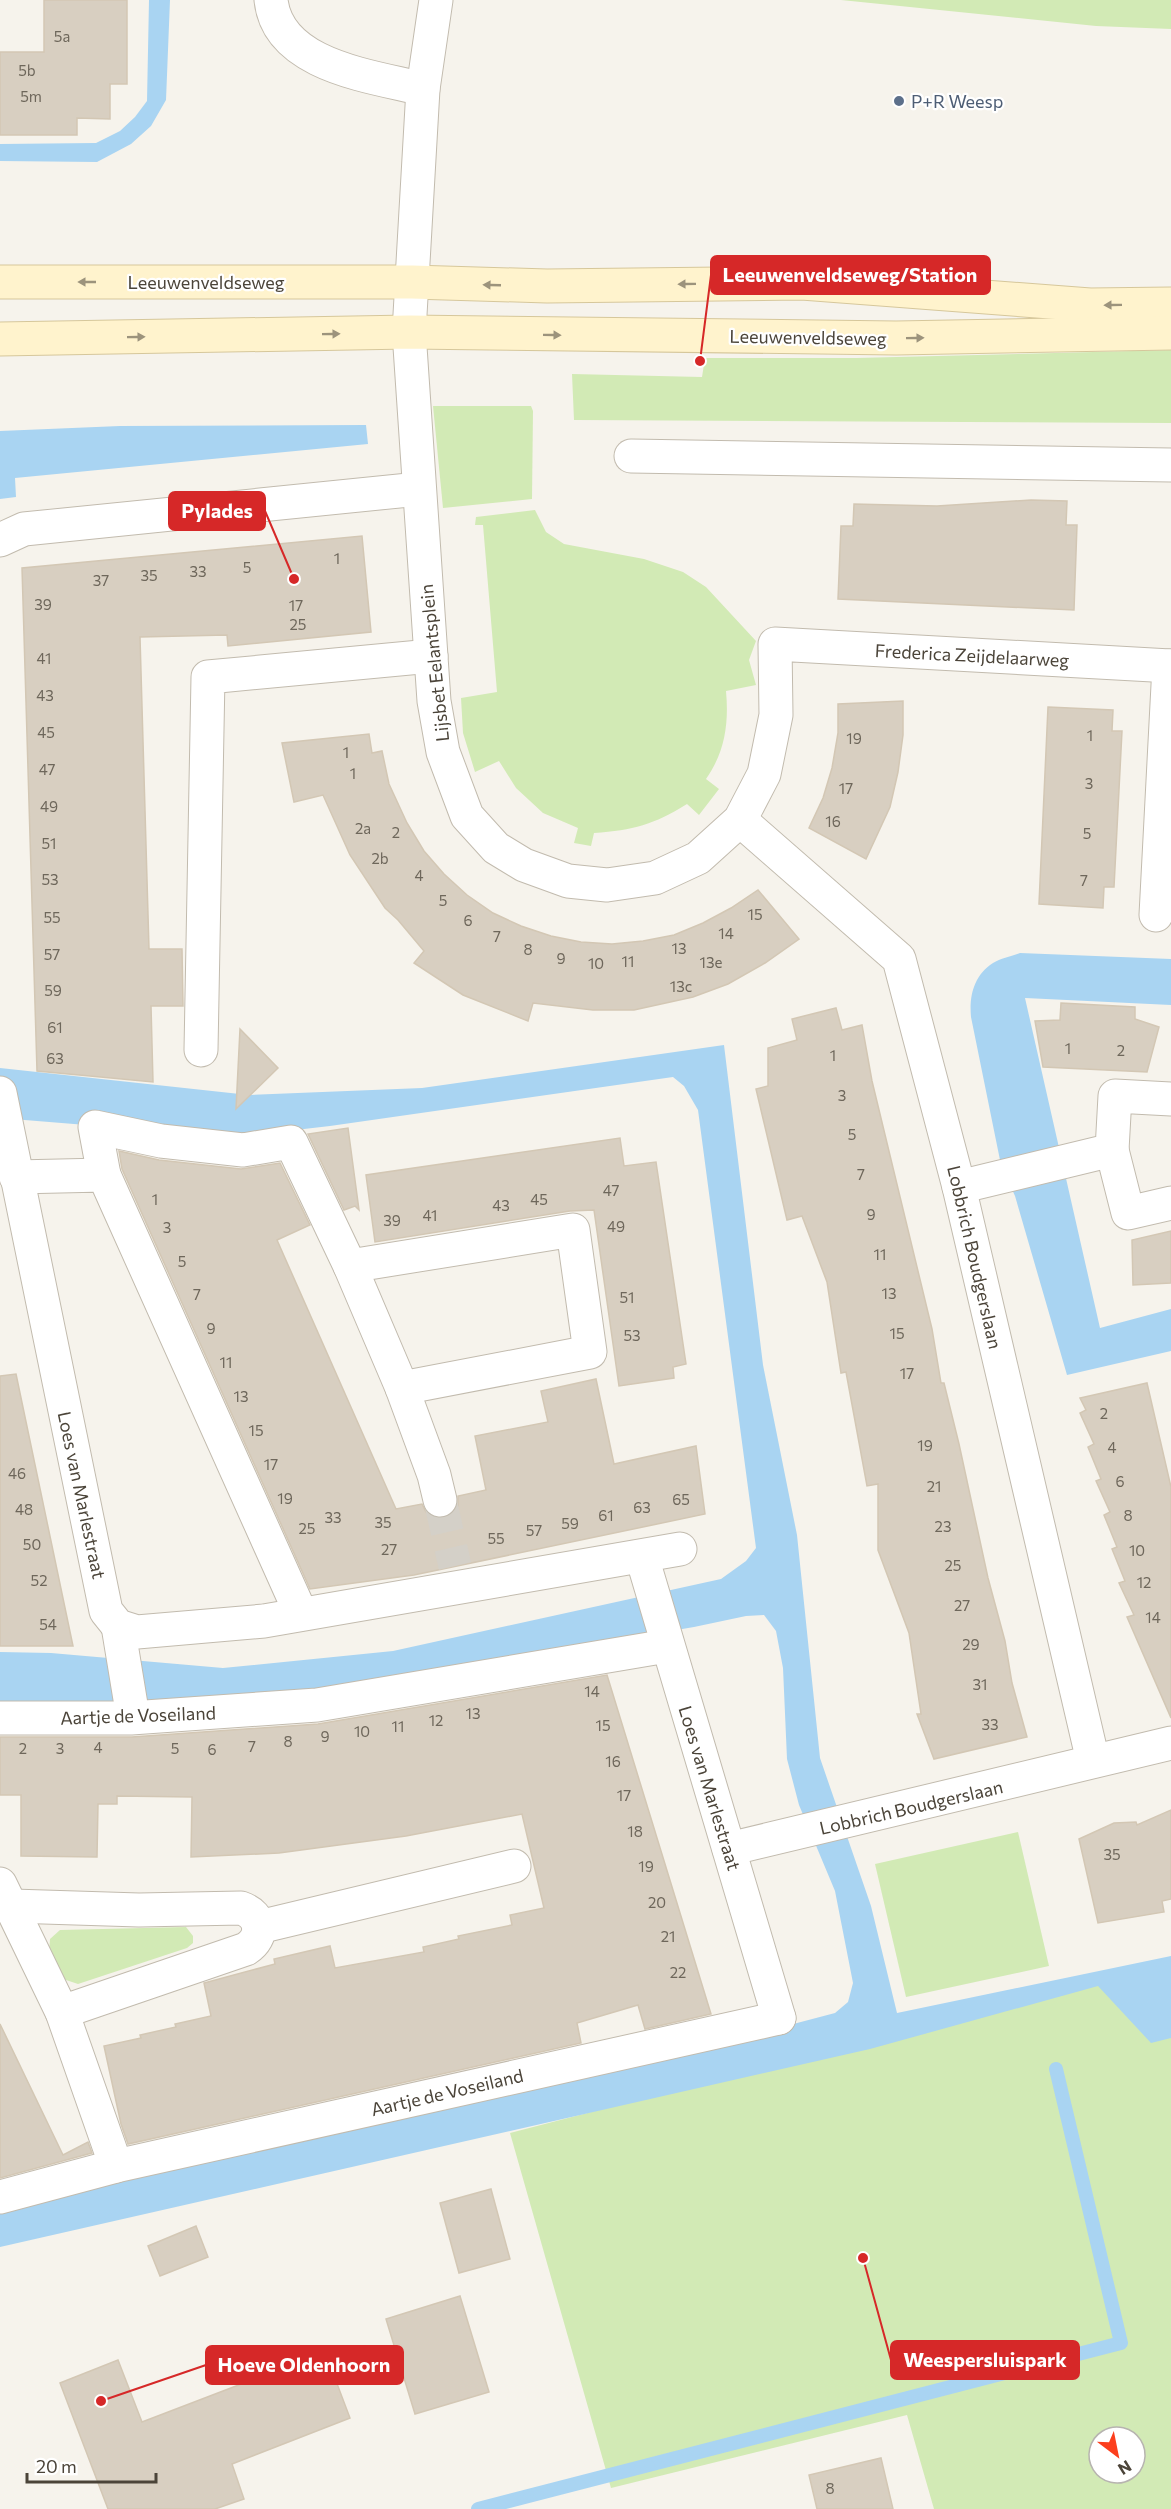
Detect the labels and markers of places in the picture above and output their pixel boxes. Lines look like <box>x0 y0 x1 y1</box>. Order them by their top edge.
place label: P+R Weesp <box>911 90 1003 112</box>
marker: P+R Weesp <box>892 94 906 108</box>
callout: Leeuwenveldseweg/Station <box>711 256 990 294</box>
callout: Pylades <box>169 492 265 530</box>
callout: Weespersluispark <box>891 2341 1079 2379</box>
callout: Hoeve Oldenhoorn <box>206 2346 403 2384</box>

